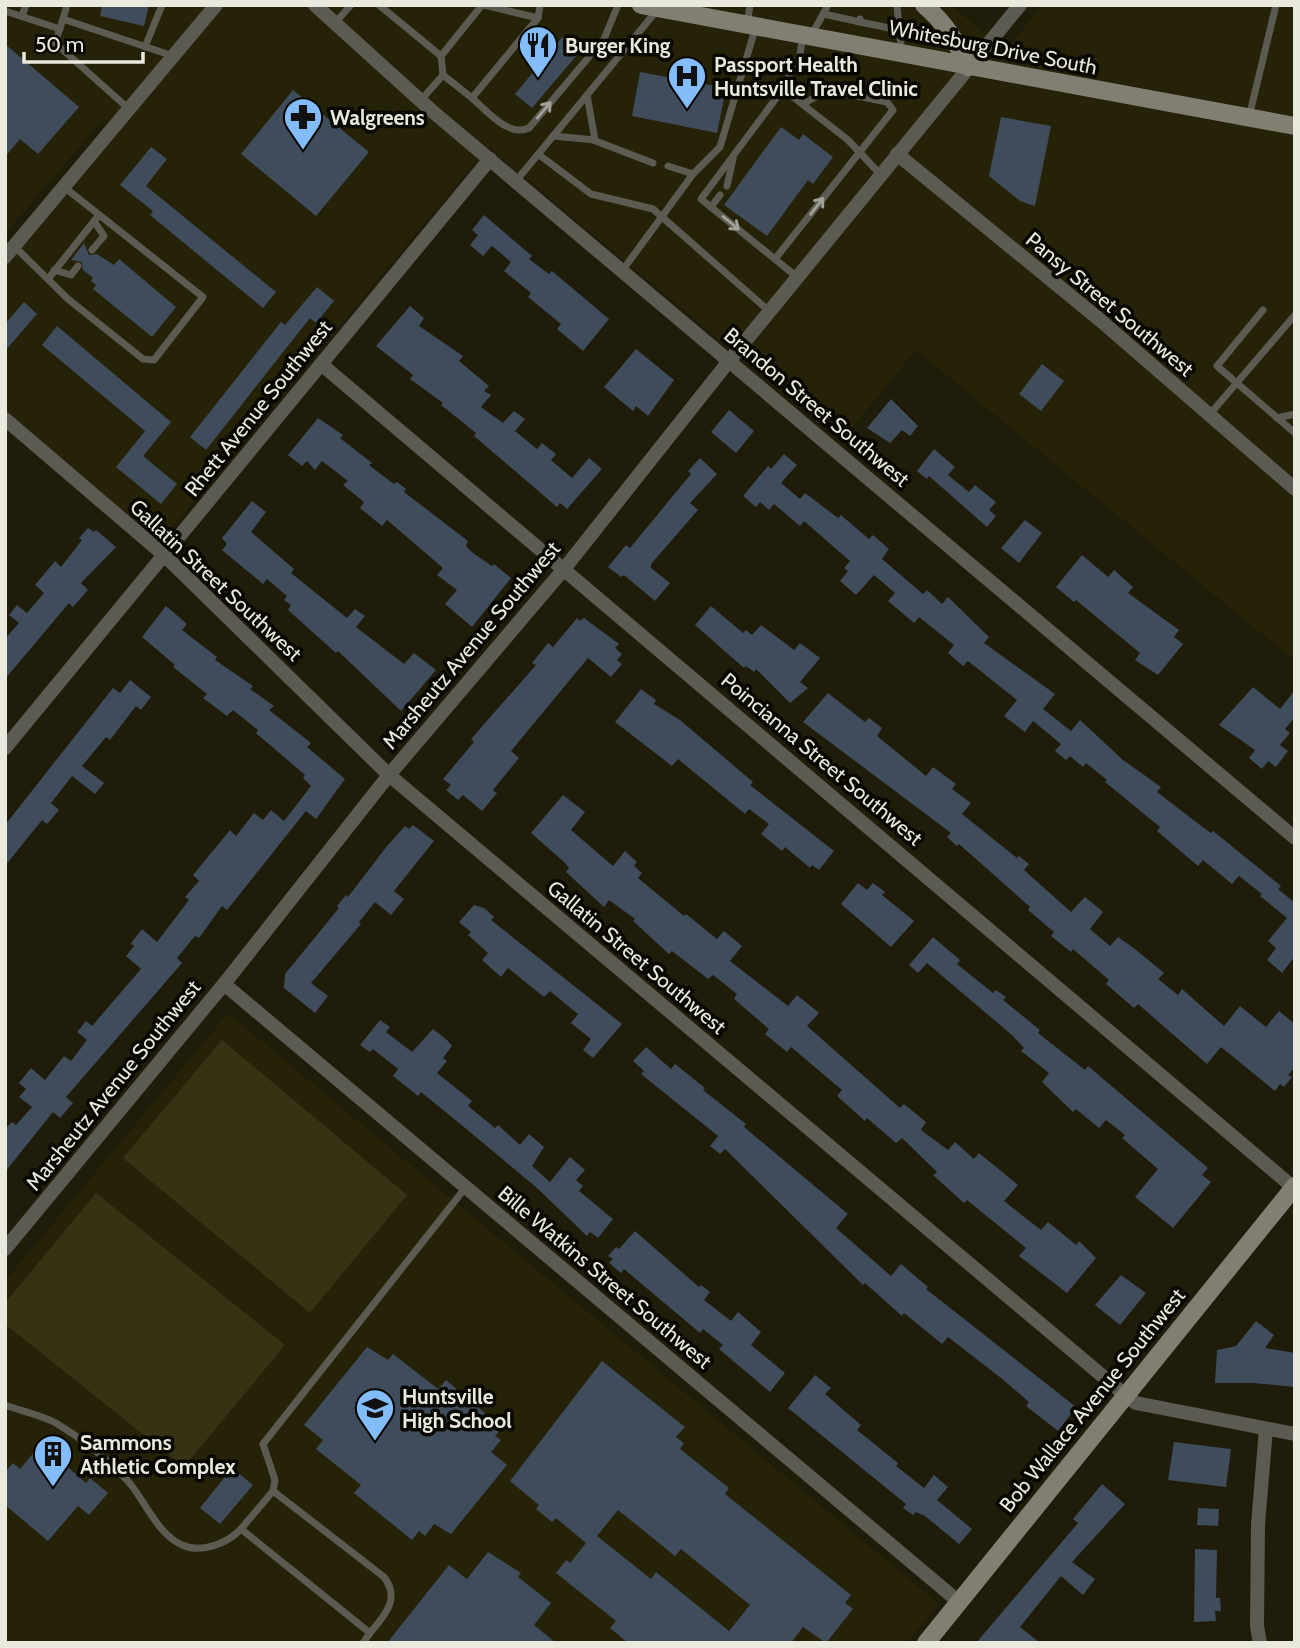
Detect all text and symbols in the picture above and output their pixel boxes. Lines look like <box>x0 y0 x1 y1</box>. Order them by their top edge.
street label: Whitesburg Drive South <box>887 15 1099 79</box>
scale bar <box>24 21 144 65</box>
restaurant icon: Burger King <box>517 24 559 79</box>
text: 50 m <box>35 32 84 57</box>
place label: Burger King <box>565 33 671 58</box>
place label: Passport Health Huntsville Travel Clinic <box>714 52 918 101</box>
hospital icon: Passport Health Huntsville Travel Clinic <box>666 55 708 110</box>
pharmacy icon: Walgreens <box>282 96 324 151</box>
one-way arrow <box>536 102 552 120</box>
place label: Walgreens <box>330 105 425 130</box>
one-way arrow <box>810 197 825 216</box>
one-way arrow <box>721 215 739 231</box>
street label: Pansy Street Southwest <box>1021 227 1199 381</box>
street label: Rhett Avenue Southwest <box>179 315 337 501</box>
street label: Brandon Street Southwest <box>719 322 915 492</box>
street label: Gallatin Street Southwest <box>125 494 307 666</box>
street label: Marsheutz Avenue Southwest <box>377 536 565 754</box>
street label: Poincianna Street Southwest <box>716 667 928 851</box>
street label: Gallatin Street Southwest <box>543 875 731 1039</box>
street label: Marsheutz Avenue Southwest <box>20 975 206 1195</box>
street label: Bille Watkins Street Southwest <box>493 1180 717 1374</box>
street label: Bob Wallace Avenue Southwest <box>994 1283 1190 1517</box>
place label: Huntsville High School <box>402 1384 512 1433</box>
school or university icon: Huntsville High School <box>354 1387 396 1442</box>
place label: Sammons Athletic Complex <box>80 1430 236 1479</box>
building icon: Sammons Athletic Complex <box>32 1433 74 1488</box>

